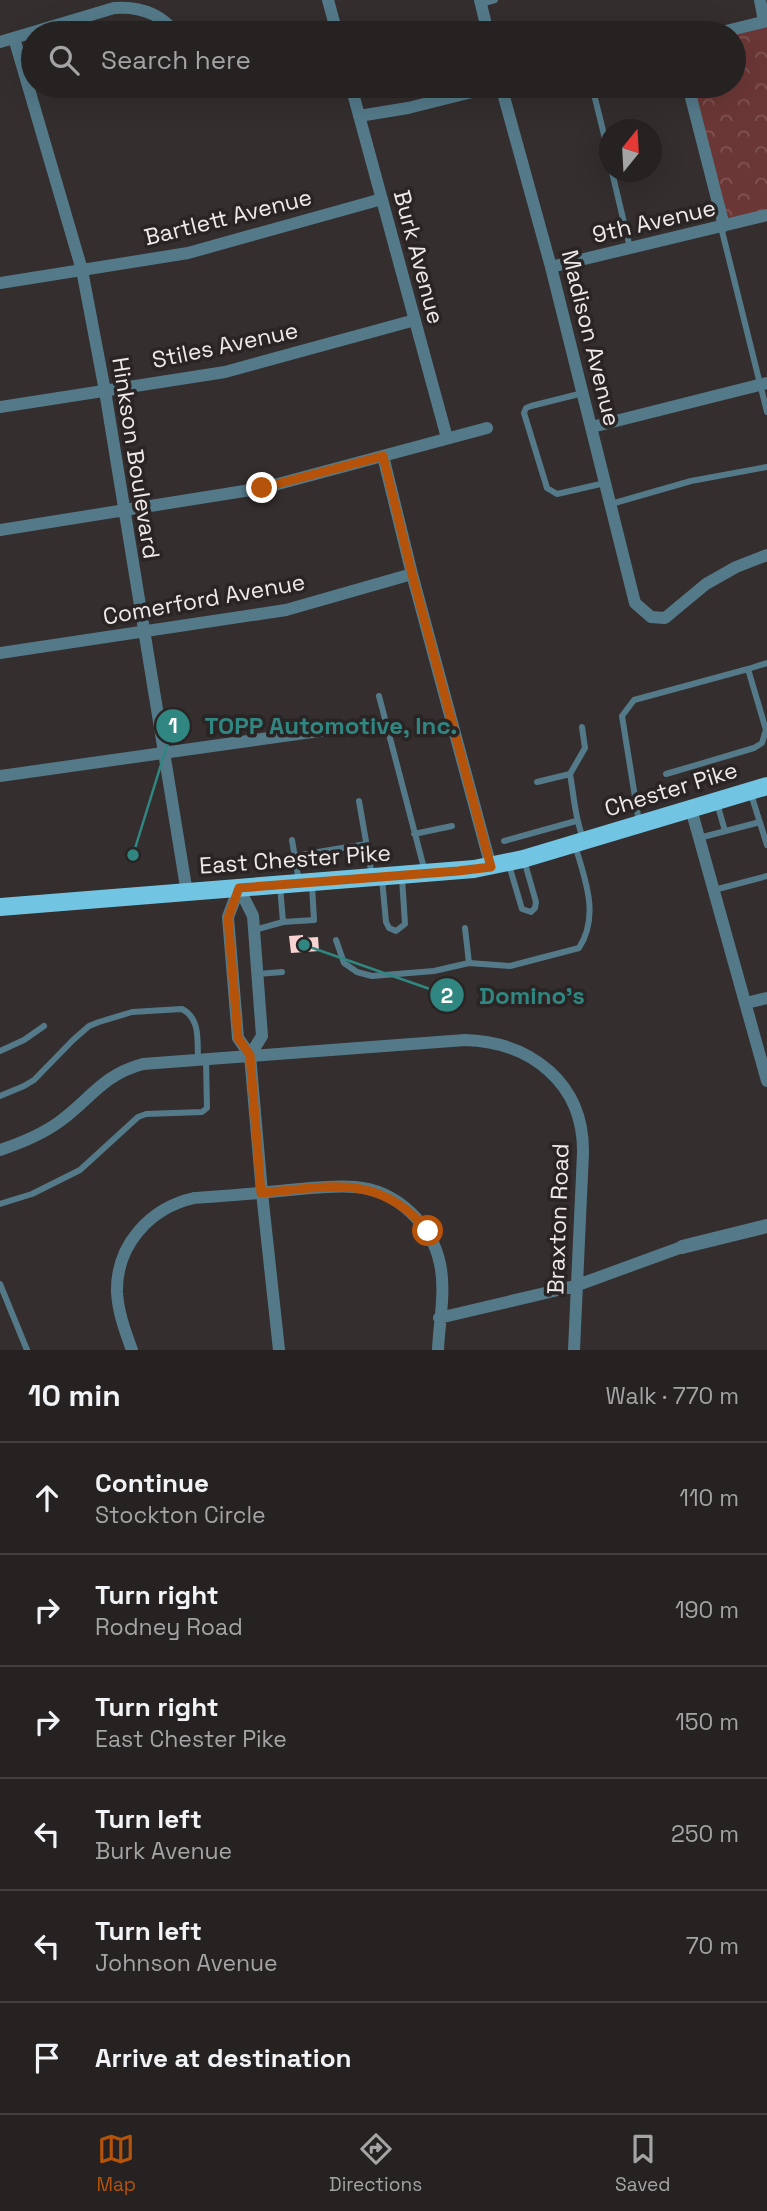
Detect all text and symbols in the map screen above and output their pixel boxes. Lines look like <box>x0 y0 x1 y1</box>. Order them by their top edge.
search box <box>21 21 746 98</box>
icon: search <box>45 41 83 79</box>
text: Search here <box>101 43 251 77</box>
north arrow <box>599 119 662 182</box>
street label: Bartlett Avenue <box>141 182 315 252</box>
street label: Burk Avenue <box>387 187 451 327</box>
street label: 9th Avenue <box>589 192 719 250</box>
street label: Madison Avenue <box>555 247 627 429</box>
street label: Stiles Avenue <box>149 315 301 375</box>
street label: Hinkson Boulevard <box>105 355 167 561</box>
route end <box>246 472 277 503</box>
street label: Comerford Avenue <box>101 566 307 632</box>
callout: TOPP Automotive, Inc. <box>155 703 472 748</box>
text: TOPP Automotive, Inc. <box>205 710 457 741</box>
text: 1 <box>168 712 178 739</box>
street label: Chester Pike <box>601 755 741 823</box>
street label: East Chester Pike <box>198 837 392 881</box>
callout: Domino's <box>430 973 598 1018</box>
text: Domino's <box>479 980 585 1011</box>
text: 2 <box>441 982 453 1009</box>
street label: Braxton Road <box>540 1143 576 1295</box>
route start <box>412 1215 443 1246</box>
text: 10 min <box>28 1376 121 1415</box>
text: Walk · 770 m <box>606 1381 739 1411</box>
text: Continue <box>95 1466 209 1500</box>
icon: ahead <box>28 1479 66 1517</box>
text: 110 m <box>679 1483 739 1513</box>
text: Stockton Circle <box>95 1500 266 1530</box>
text: Turn right <box>95 1578 219 1612</box>
icon: right <box>28 1591 66 1629</box>
text: 190 m <box>675 1595 739 1625</box>
text: Rodney Road <box>95 1612 243 1642</box>
text: Turn right <box>95 1690 219 1724</box>
icon: right <box>28 1703 66 1741</box>
text: 150 m <box>675 1707 739 1737</box>
text: East Chester Pike <box>95 1724 287 1754</box>
text: Turn left <box>95 1802 202 1836</box>
icon: left <box>28 1815 66 1853</box>
text: 250 m <box>671 1819 739 1849</box>
text: Burk Avenue <box>95 1836 232 1866</box>
text: Turn left <box>95 1914 202 1948</box>
icon: left <box>28 1927 66 1965</box>
text: 70 m <box>686 1931 739 1961</box>
text: Johnson Avenue <box>95 1948 278 1978</box>
icon: arrive <box>28 2039 66 2077</box>
text: Arrive at destination <box>95 2041 352 2075</box>
tab: Map <box>96 2130 136 2197</box>
tab: Directions <box>329 2130 422 2197</box>
tab: Saved <box>615 2130 671 2197</box>

